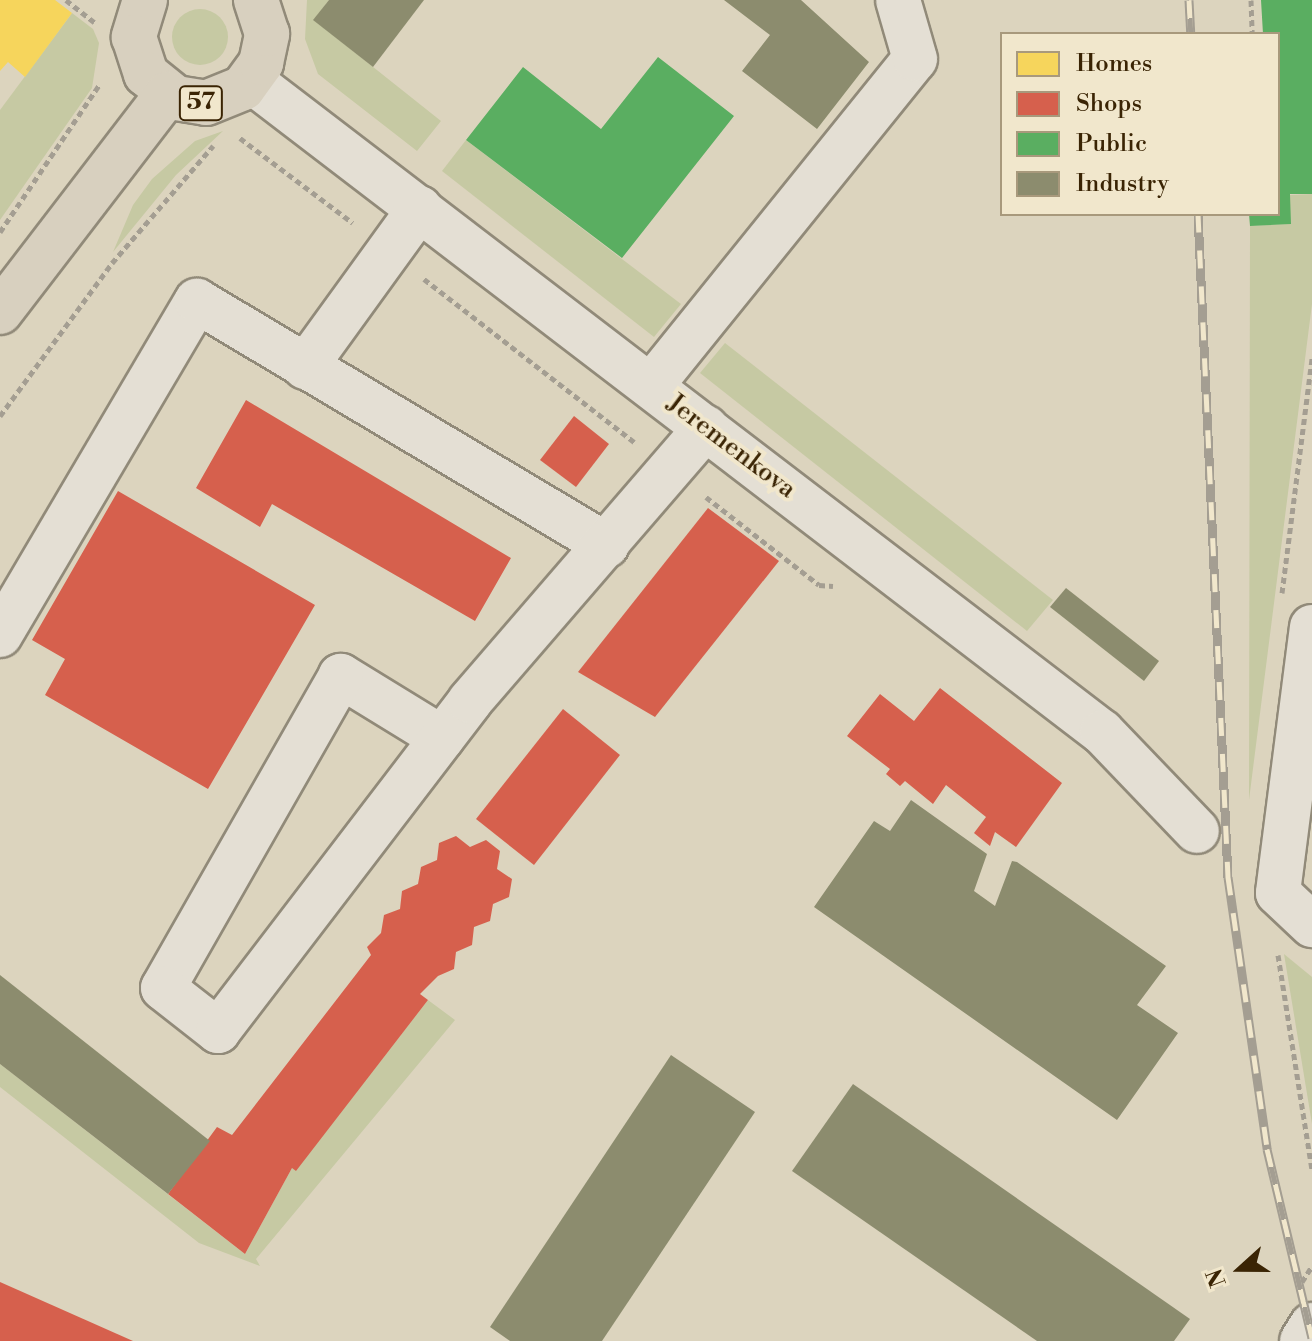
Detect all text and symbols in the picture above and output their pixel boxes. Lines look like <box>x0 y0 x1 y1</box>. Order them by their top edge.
legend <box>1000 32 1280 216</box>
text: Homes <box>1076 49 1152 79</box>
road number: 57 <box>177 83 225 123</box>
text: Shops <box>1076 89 1142 119</box>
text: Public <box>1076 129 1147 159</box>
text: Industry <box>1076 169 1169 199</box>
street label: Jeremenkova <box>660 388 802 506</box>
north arrow <box>1200 1229 1280 1309</box>
text: N <box>1201 1265 1233 1291</box>

